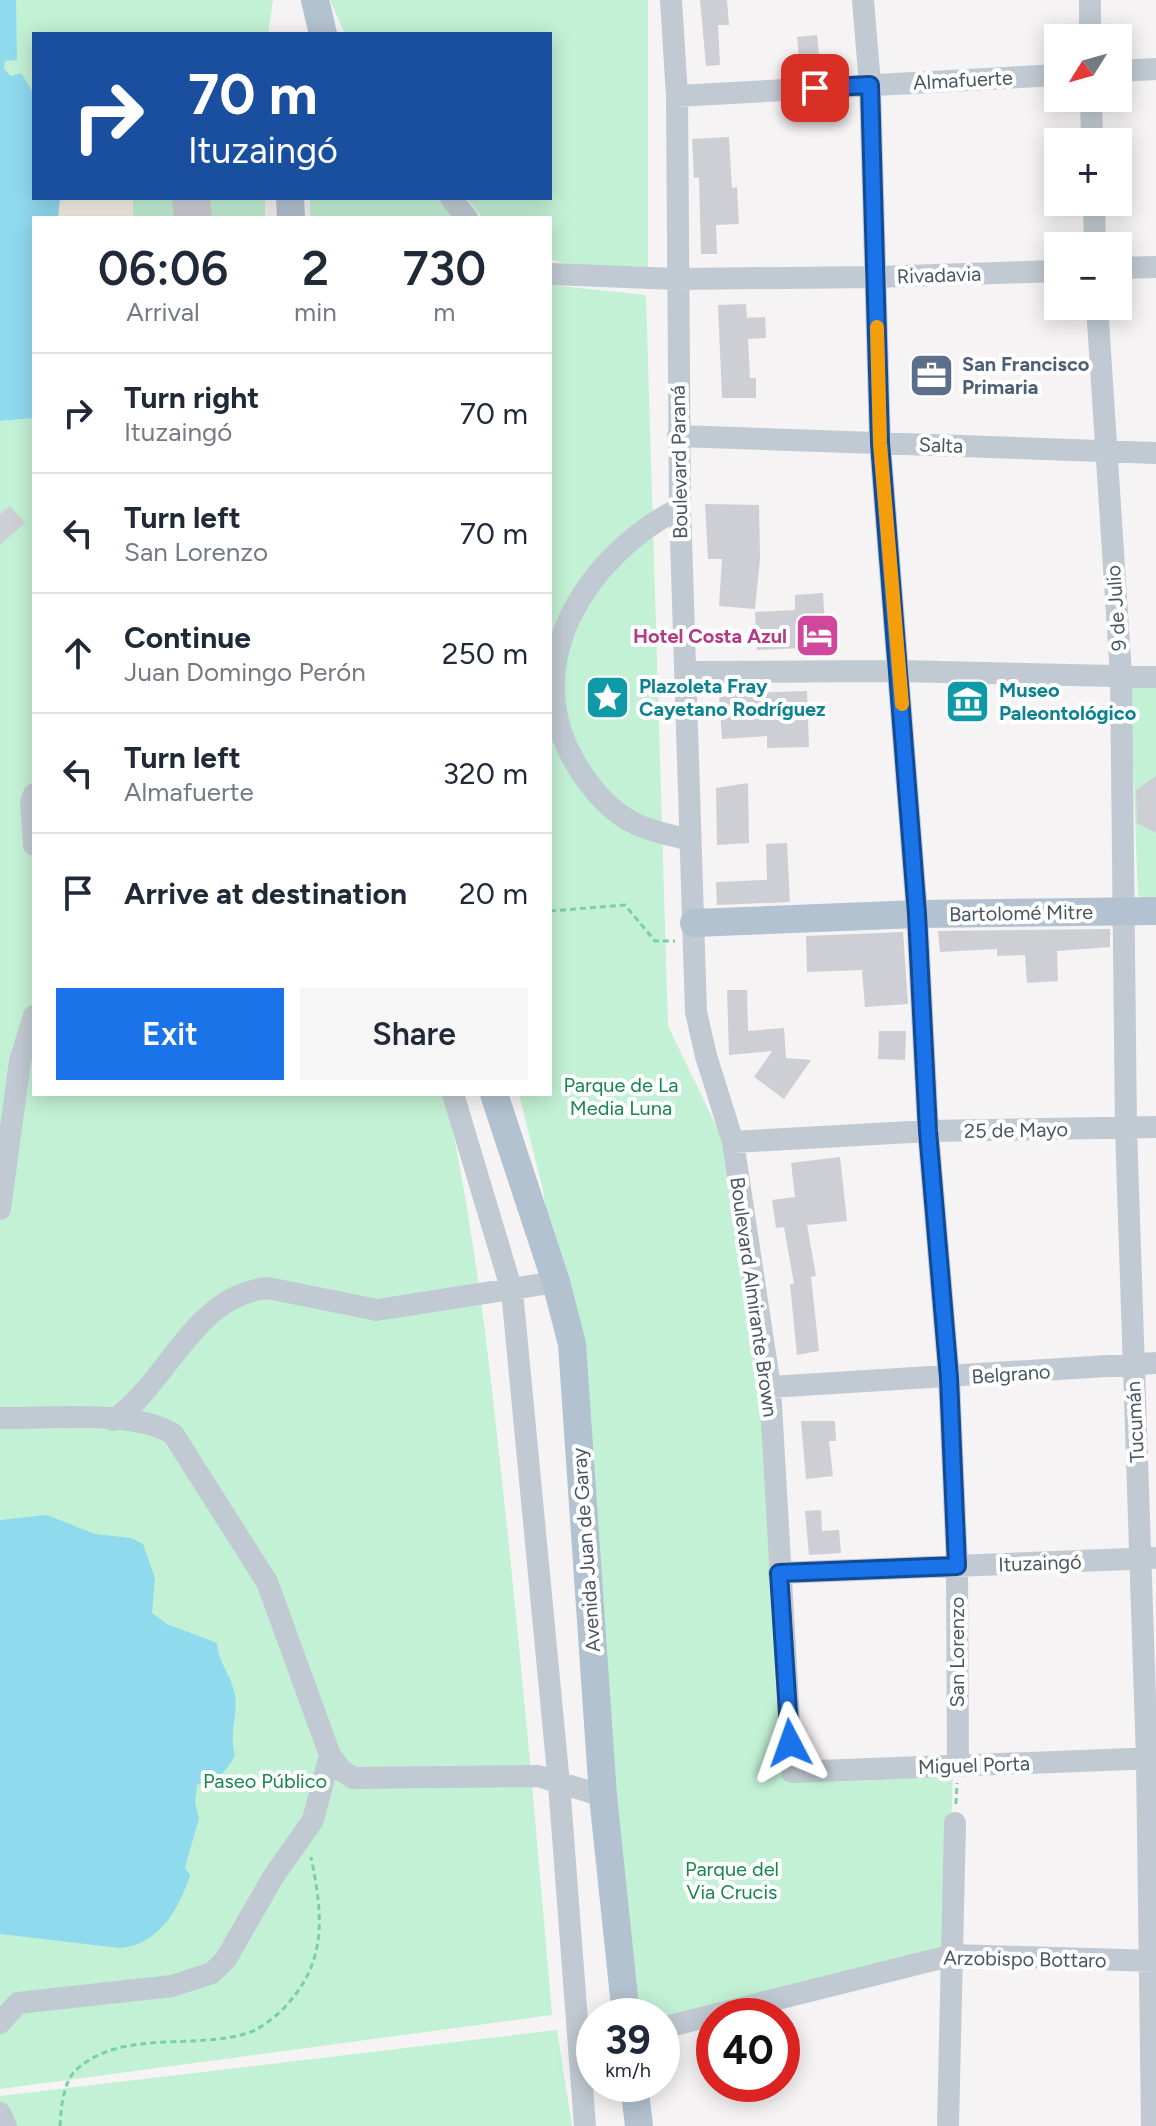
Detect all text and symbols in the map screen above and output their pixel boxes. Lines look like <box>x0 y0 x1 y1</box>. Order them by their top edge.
north arrow <box>1044 24 1132 112</box>
map controls <box>1044 24 1132 320</box>
pin <box>781 54 849 122</box>
text: 70 m <box>188 61 318 128</box>
icon: right <box>56 64 160 168</box>
street label: Almafuerte <box>913 65 1014 95</box>
icon: arrive <box>793 66 837 110</box>
button: + <box>1044 128 1132 216</box>
text: Ituzaingó <box>188 129 338 172</box>
button: − <box>1044 232 1132 320</box>
text: 06:06 <box>98 239 228 297</box>
text: 2 <box>302 239 329 297</box>
text: 730 <box>402 239 486 297</box>
street label: Rivadavia <box>896 262 982 288</box>
text: Arrival <box>126 296 200 328</box>
text: min <box>294 296 337 328</box>
text: m <box>433 296 455 328</box>
office icon: San Francisco Primaria <box>907 351 955 399</box>
place label: San Francisco Primaria <box>962 352 1090 399</box>
text: Turn right <box>124 379 259 416</box>
street label: Boulevard Paraná <box>666 385 692 539</box>
icon: right <box>56 391 100 435</box>
text: 70 m <box>460 395 528 432</box>
text: Ituzaingó <box>124 416 232 448</box>
street label: Salta <box>918 432 964 458</box>
text: Turn left <box>124 499 241 536</box>
icon: left <box>56 511 100 555</box>
text: 70 m <box>460 515 528 552</box>
text: San Lorenzo <box>124 536 268 568</box>
street label: 9 de Julio <box>1101 564 1131 652</box>
hotel icon: Hotel Costa Azul <box>794 612 842 660</box>
text: Continue <box>124 619 251 656</box>
place label: Hotel Costa Azul <box>633 624 787 648</box>
icon: ahead <box>56 631 100 675</box>
text: 250 m <box>442 635 528 672</box>
text: Juan Domingo Perón <box>124 656 366 688</box>
place icon: Plazoleta Fray Cayetano Rodríguez <box>584 673 632 721</box>
place label: Plazoleta Fray Cayetano Rodríguez <box>639 674 826 721</box>
museum icon: Museo Paleontológico <box>944 678 992 726</box>
place label: Museo Paleontológico <box>999 678 1137 725</box>
text: Turn left <box>124 739 241 776</box>
icon: left <box>56 751 100 795</box>
text: 320 m <box>443 755 528 792</box>
text: Almafuerte <box>124 776 254 808</box>
icon: arrive <box>56 871 100 915</box>
text: Arrive at destination <box>124 875 407 912</box>
text: 20 m <box>459 875 528 912</box>
street label: Bartolomé Mitre <box>949 900 1093 926</box>
button: Exit <box>56 988 284 1080</box>
button: Share <box>300 988 528 1080</box>
park label: Parque de La Media Luna <box>563 1073 679 1120</box>
street label: 25 de Mayo <box>964 1117 1068 1143</box>
street label: Boulevard Almirante Brown <box>725 1175 783 1419</box>
street label: Belgrano <box>971 1359 1051 1389</box>
street label: Tucumán <box>1121 1381 1149 1463</box>
street label: Avenida Juan de Garay <box>567 1446 605 1653</box>
street label: Ituzaingó <box>998 1550 1082 1576</box>
street label: San Lorenzo <box>945 1597 969 1707</box>
position arrow <box>748 1701 832 1785</box>
street label: Miguel Porta <box>918 1751 1030 1779</box>
park label: Paseo Público <box>203 1769 327 1793</box>
park label: Parque del Via Crucis <box>685 1857 779 1904</box>
street label: Arzobispo Bottaro <box>943 1946 1107 1972</box>
speed limit sign: 40 <box>696 1998 800 2102</box>
text: 39 <box>605 2016 651 2064</box>
text: km/h <box>605 2058 651 2082</box>

